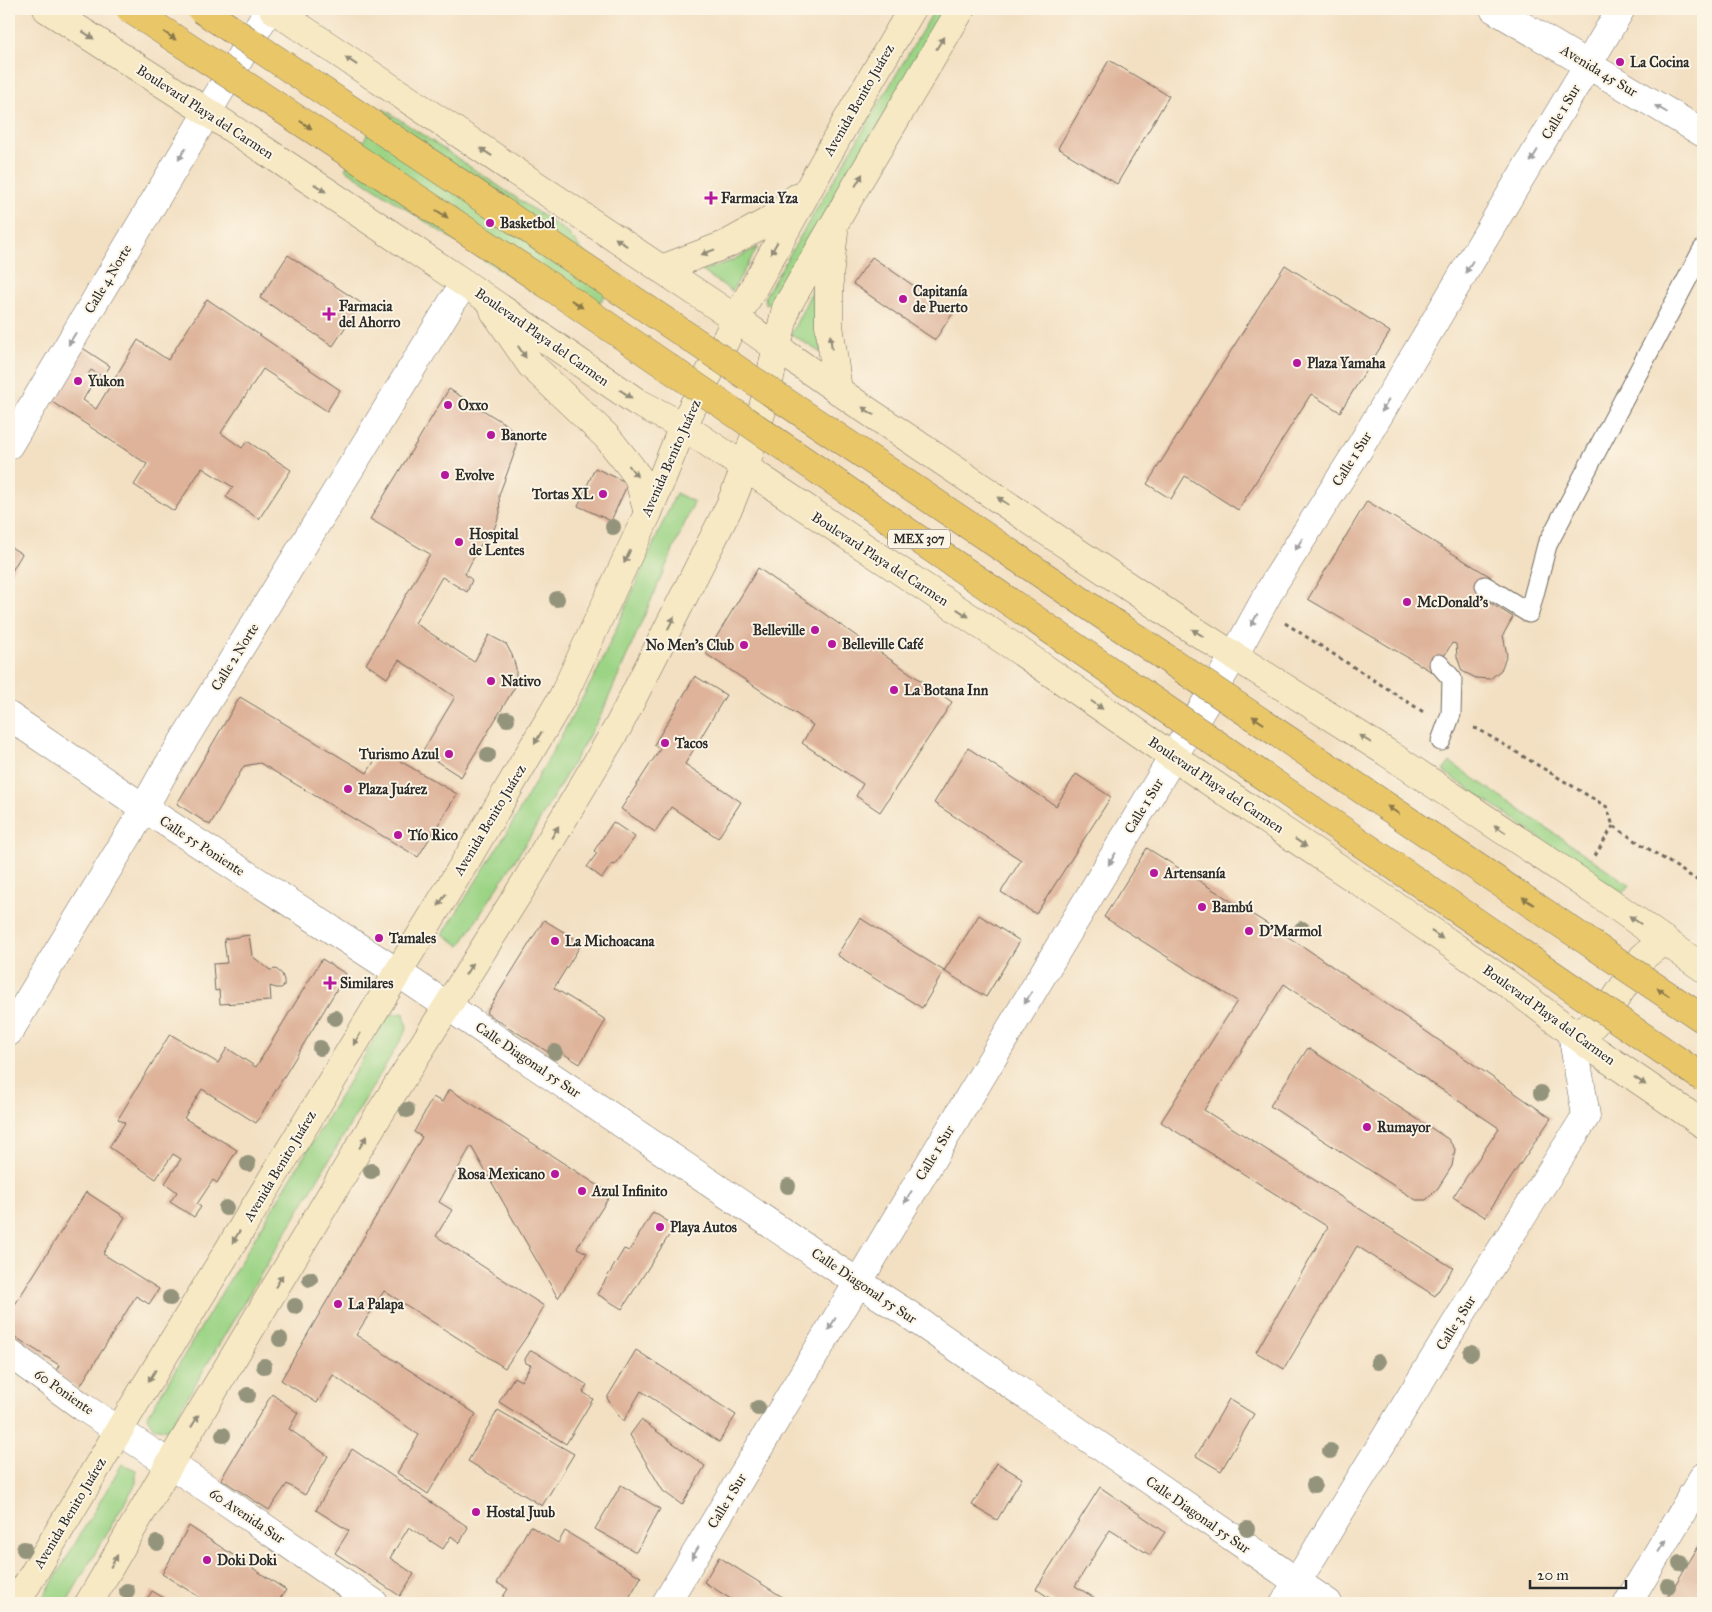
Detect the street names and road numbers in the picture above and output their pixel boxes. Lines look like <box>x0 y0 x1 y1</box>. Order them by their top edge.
street label: Avenida Benito Juárez <box>820 41 899 160</box>
street label: Avenida 45 Sur <box>1557 41 1641 101</box>
street label: Boulevard Playa del Carmen <box>133 61 277 163</box>
street label: Calle 1 Sur <box>1538 81 1584 143</box>
street label: Calle 4 Norte <box>81 241 135 317</box>
street label: Boulevard Playa del Carmen <box>472 284 613 390</box>
street label: Avenida Benito Juárez <box>637 396 706 520</box>
street label: Calle 1 Sur <box>1329 428 1376 489</box>
street label: Boulevard Playa del Carmen <box>808 508 952 610</box>
road number: MEX 307 <box>888 530 950 548</box>
street label: Calle 2 Norte <box>208 620 263 694</box>
street label: Boulevard Playa del Carmen <box>1145 733 1287 837</box>
street label: Avenida Benito Juárez <box>450 761 531 880</box>
street label: Calle 1 Sur <box>1121 775 1167 837</box>
street label: Calle 55 Poniente <box>156 812 248 880</box>
street label: Boulevard Playa del Carmen <box>1479 961 1619 1069</box>
street label: Calle Diagonal 55 Sur <box>472 1018 585 1102</box>
street label: Avenida Benito Juárez <box>240 1107 321 1226</box>
street label: Calle 1 Sur <box>912 1122 958 1184</box>
street label: Calle Diagonal 55 Sur <box>808 1244 921 1328</box>
street label: Calle 3 Sur <box>1433 1292 1480 1353</box>
street label: 60 Poniente <box>31 1365 97 1419</box>
street label: Avenida Benito Juárez <box>30 1454 111 1573</box>
street label: Calle 1 Sur <box>704 1470 750 1532</box>
street label: Calle Diagonal 55 Sur <box>1143 1473 1254 1558</box>
street label: 60 Avenida Sur <box>206 1484 289 1548</box>

